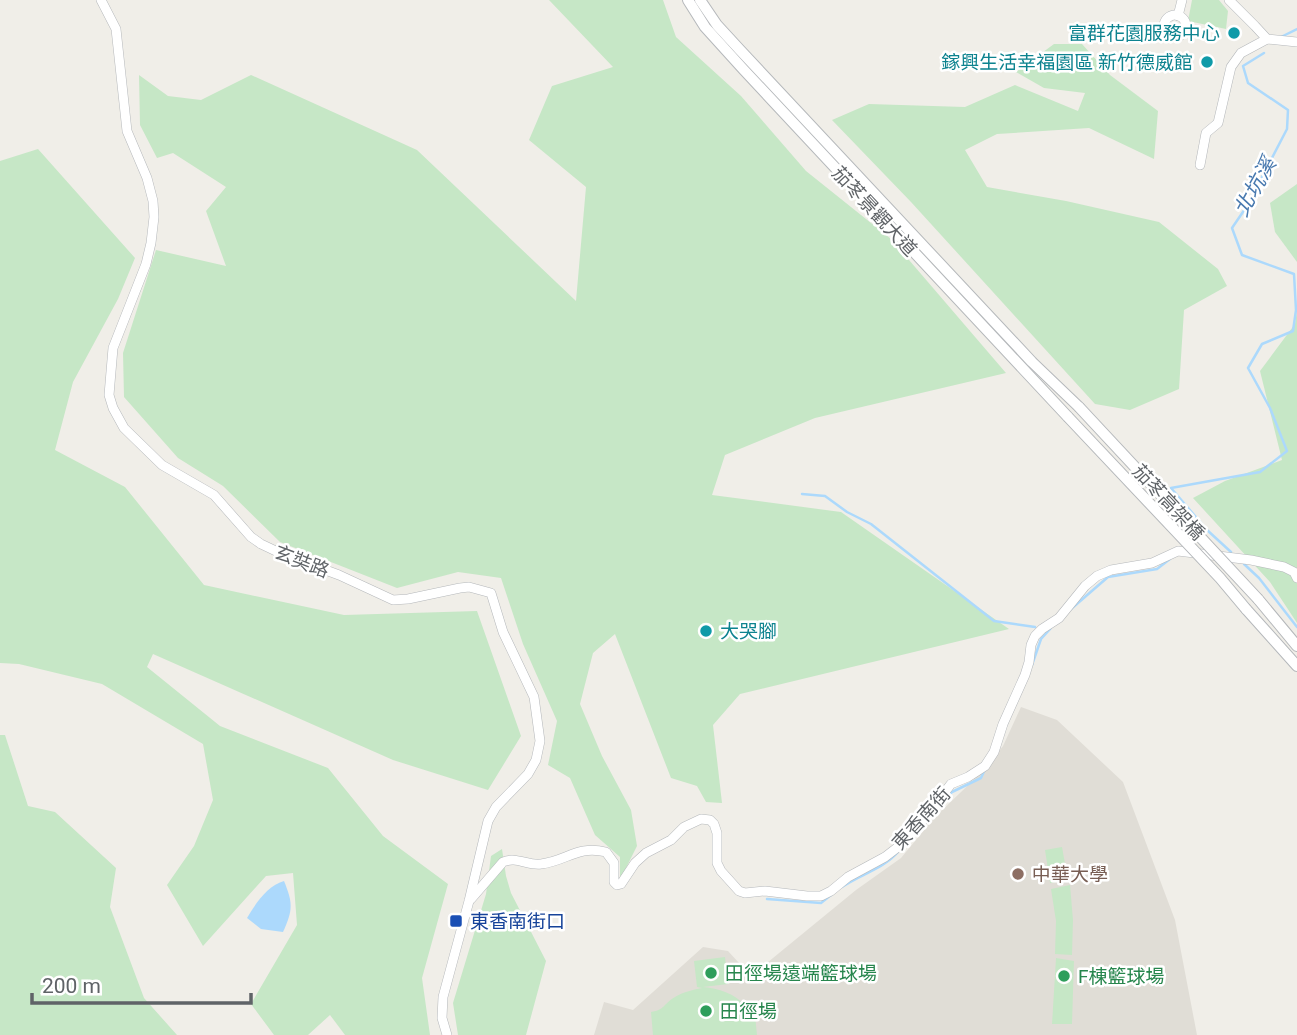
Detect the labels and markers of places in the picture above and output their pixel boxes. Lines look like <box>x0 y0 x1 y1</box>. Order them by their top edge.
place label: 富群花園服務中心 <box>1068 22 1220 45</box>
marker: 富群花園服務中心 <box>1226 25 1242 41</box>
place label: 鎵興生活幸福園區 新竹德威館 <box>941 51 1193 74</box>
marker: 鎵興生活幸福園區 新竹德威館 <box>1199 54 1215 70</box>
place label: 大哭腳 <box>720 620 777 643</box>
marker: 大哭腳 <box>698 623 714 639</box>
place label: 中華大學 <box>1032 863 1108 886</box>
marker: 中華大學 <box>1010 866 1026 882</box>
place label: 東香南街口 <box>470 910 565 933</box>
marker: 東香南街口 <box>448 913 464 929</box>
place label: 田徑場遠端籃球場 <box>725 962 877 985</box>
marker: 田徑場遠端籃球場 <box>703 965 719 981</box>
place label: F棟籃球場 <box>1078 965 1165 988</box>
marker: F棟籃球場 <box>1056 968 1072 984</box>
place label: 田徑場 <box>720 1000 777 1023</box>
marker: 田徑場 <box>698 1003 714 1019</box>

